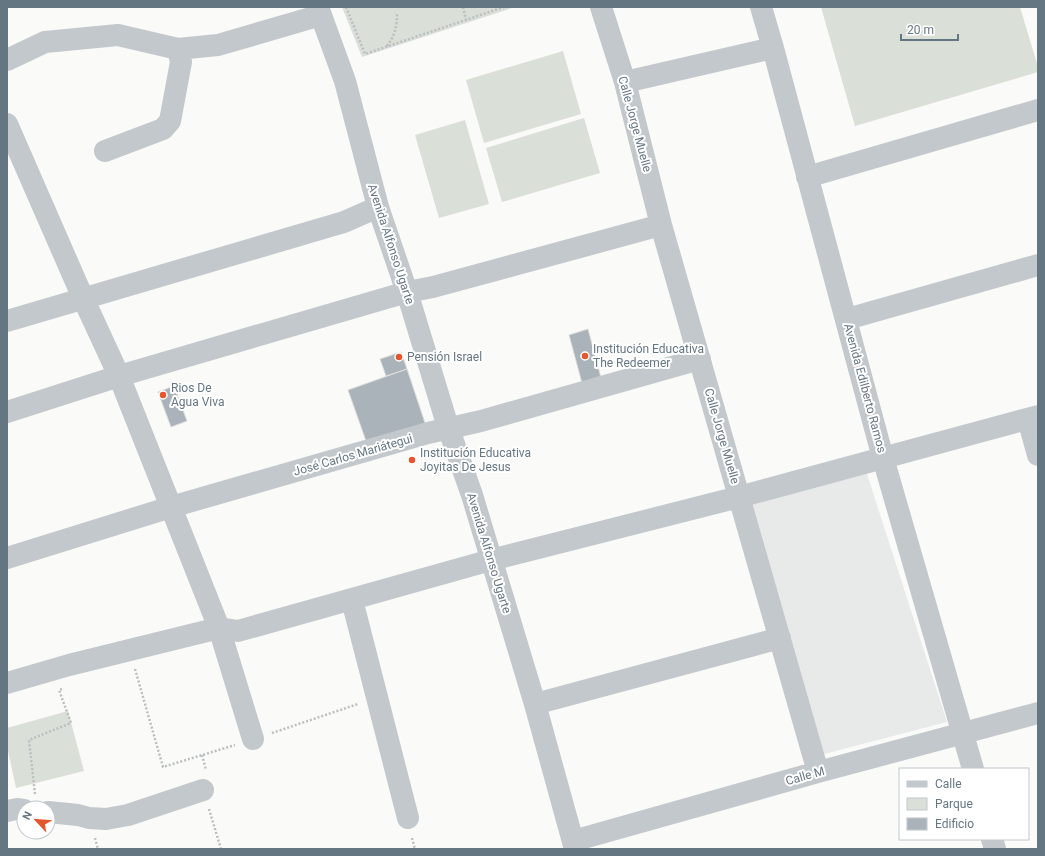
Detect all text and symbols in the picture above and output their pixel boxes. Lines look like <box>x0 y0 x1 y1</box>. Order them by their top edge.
scale bar <box>901 16 958 42</box>
text: 20 m <box>907 23 934 37</box>
street label: Calle Jorge Muelle <box>615 75 655 173</box>
street label: Avenida Alfonso Ugarte <box>365 182 417 306</box>
street label: Avenida Edilberto Ramos <box>841 322 889 454</box>
place label: Institución Educativa The Redeemer <box>593 342 704 370</box>
place label: Pensión Israel <box>407 350 482 364</box>
marker: Institución Educativa The Redeemer <box>580 351 590 361</box>
marker: Pensión Israel <box>394 352 404 362</box>
place label: Rios De Agua Viva <box>171 381 225 409</box>
street label: Calle Jorge Muelle <box>702 387 742 485</box>
marker: Rios De Agua Viva <box>158 390 168 400</box>
street label: José Carlos Mariátegui <box>292 431 414 479</box>
place label: Institución Educativa Joyitas De Jesus <box>420 446 531 474</box>
marker: Institución Educativa Joyitas De Jesus <box>407 455 417 465</box>
street label: Avenida Alfonso Ugarte <box>464 491 514 615</box>
street label: Calle M <box>784 764 826 788</box>
legend <box>899 768 1029 840</box>
text: Calle <box>935 777 962 791</box>
text: Parque <box>935 797 973 811</box>
north arrow <box>16 800 56 840</box>
text: N <box>20 809 35 822</box>
text: Edificio <box>935 817 974 831</box>

